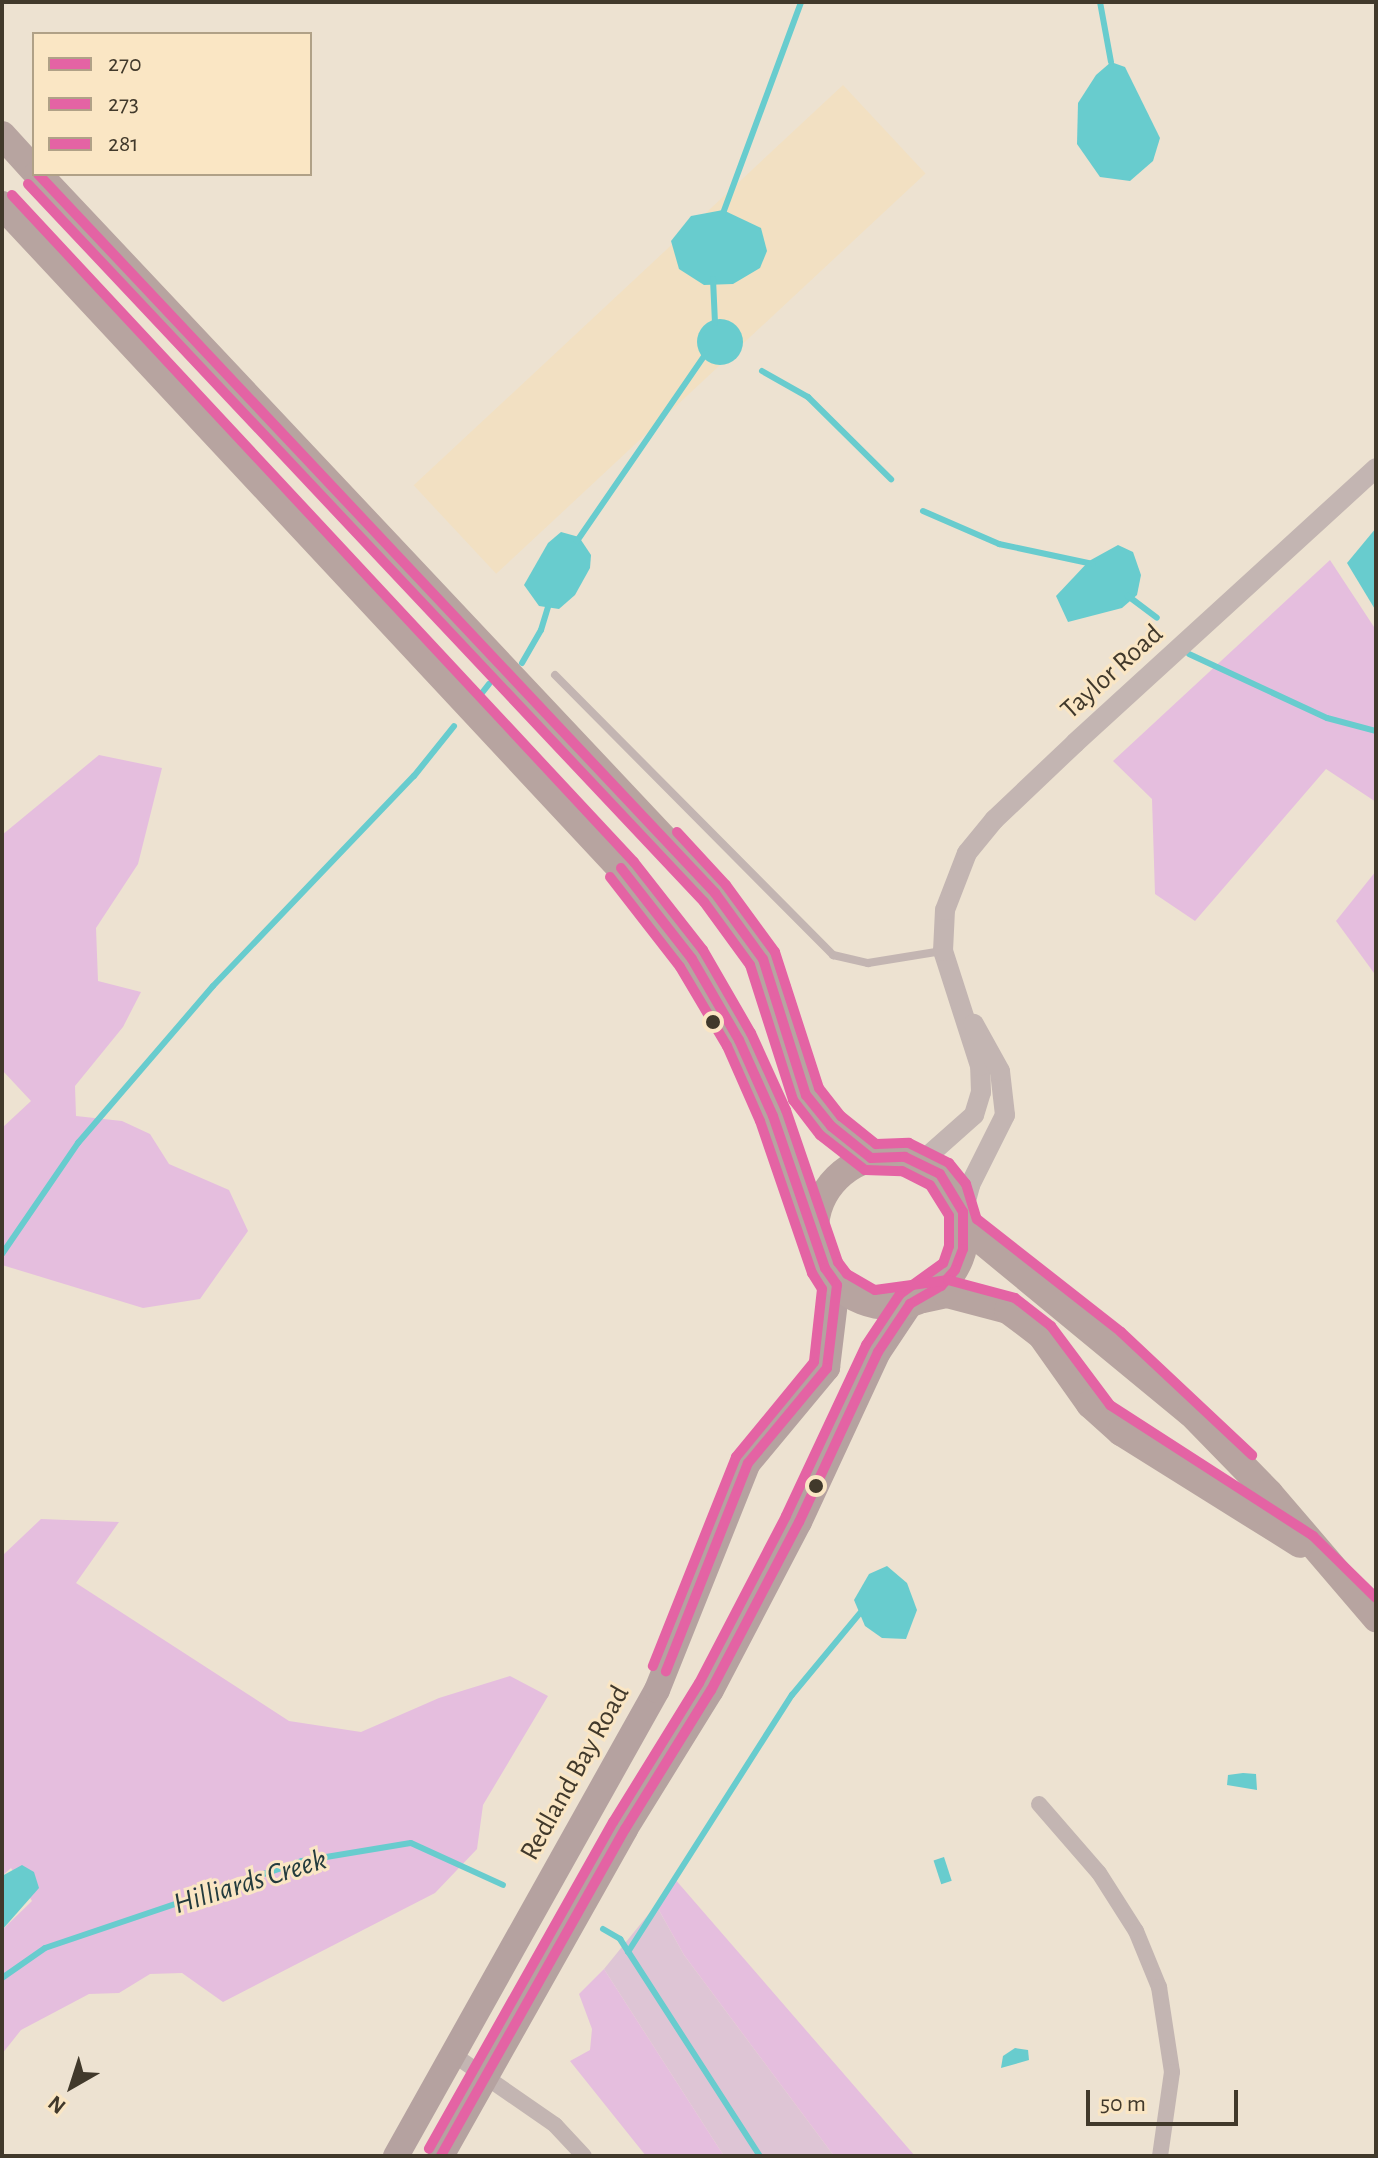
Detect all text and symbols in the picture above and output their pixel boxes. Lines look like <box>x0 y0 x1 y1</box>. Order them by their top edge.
legend <box>32 32 312 176</box>
text: 270 <box>108 52 142 76</box>
text: 273 <box>108 92 139 116</box>
text: 281 <box>108 132 139 156</box>
street label: Taylor Road <box>1054 617 1170 727</box>
unlabelled marker <box>705 1014 721 1030</box>
unlabelled marker <box>808 1478 824 1494</box>
street label: Redland Bay Road <box>513 1680 637 1866</box>
water label: Hilliards Creek <box>169 1842 331 1922</box>
north arrow <box>32 2046 112 2126</box>
scale bar <box>1090 2074 1242 2124</box>
text: N <box>44 2091 70 2118</box>
text: 50 m <box>1100 2092 1146 2116</box>

